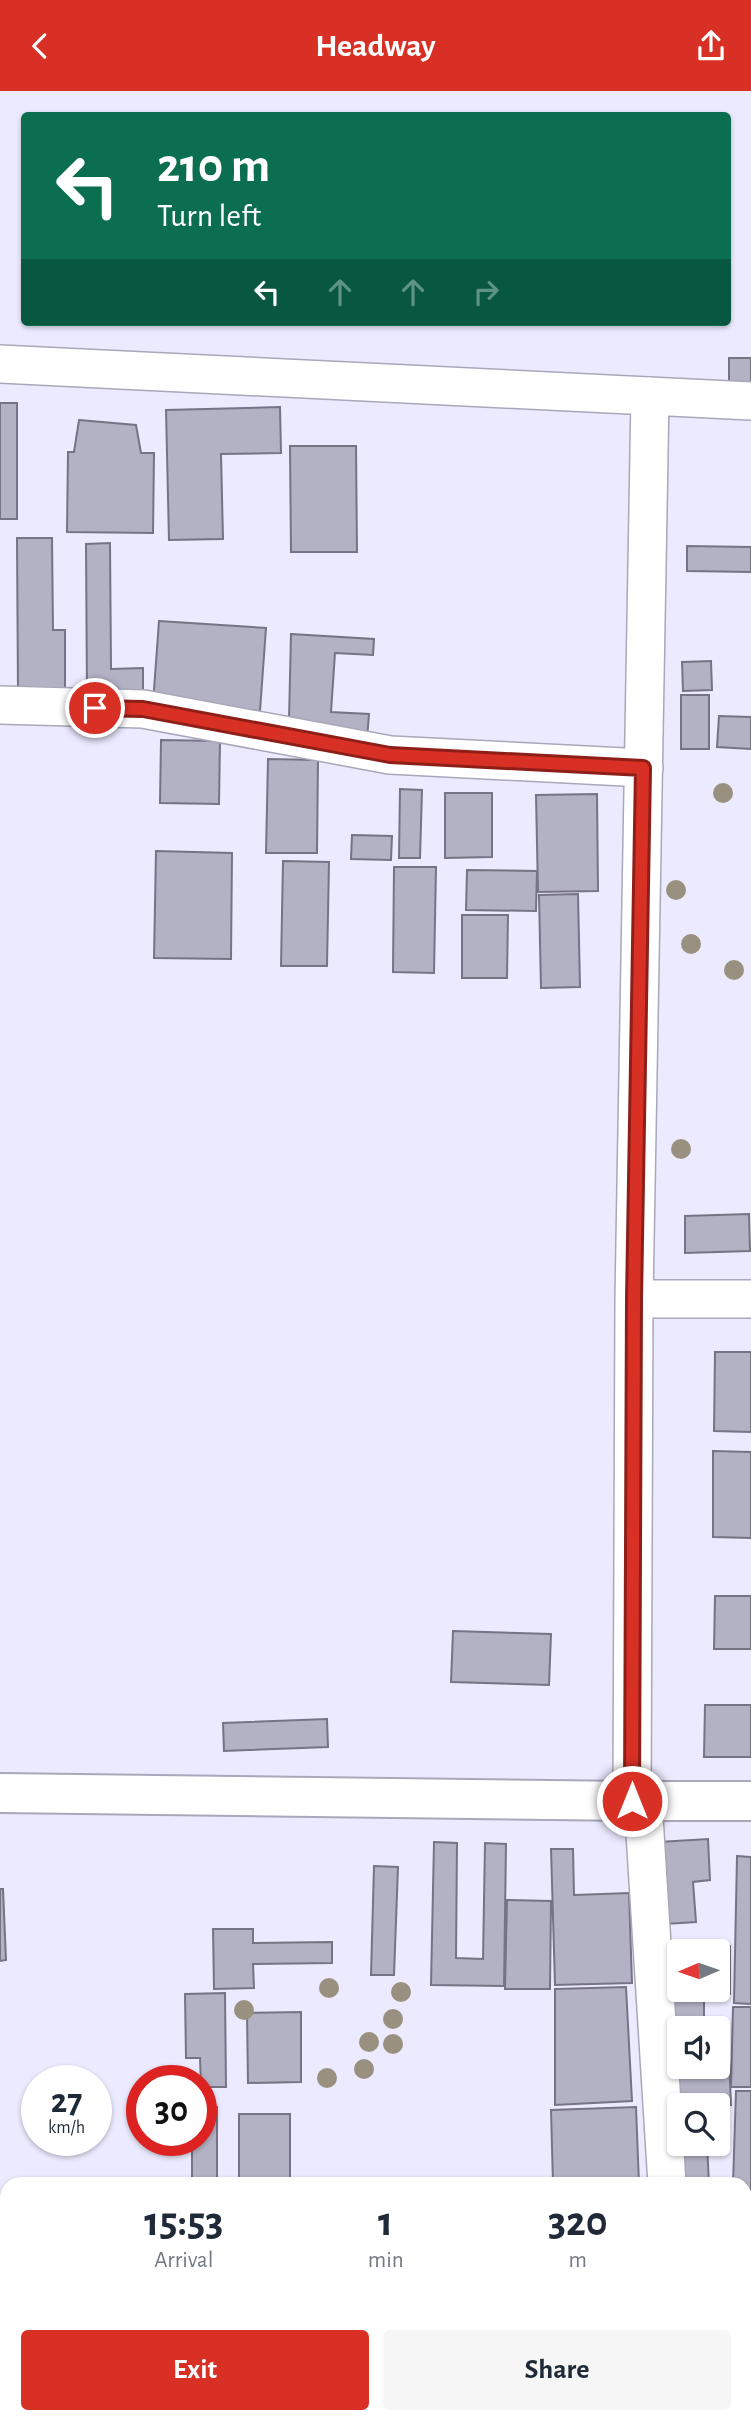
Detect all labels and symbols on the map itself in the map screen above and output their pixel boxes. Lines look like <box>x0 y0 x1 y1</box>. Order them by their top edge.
pin <box>65 678 125 738</box>
position arrow <box>595 1764 669 1838</box>
north arrow <box>667 1939 730 2002</box>
speed limit sign: 30 <box>126 2065 217 2156</box>

